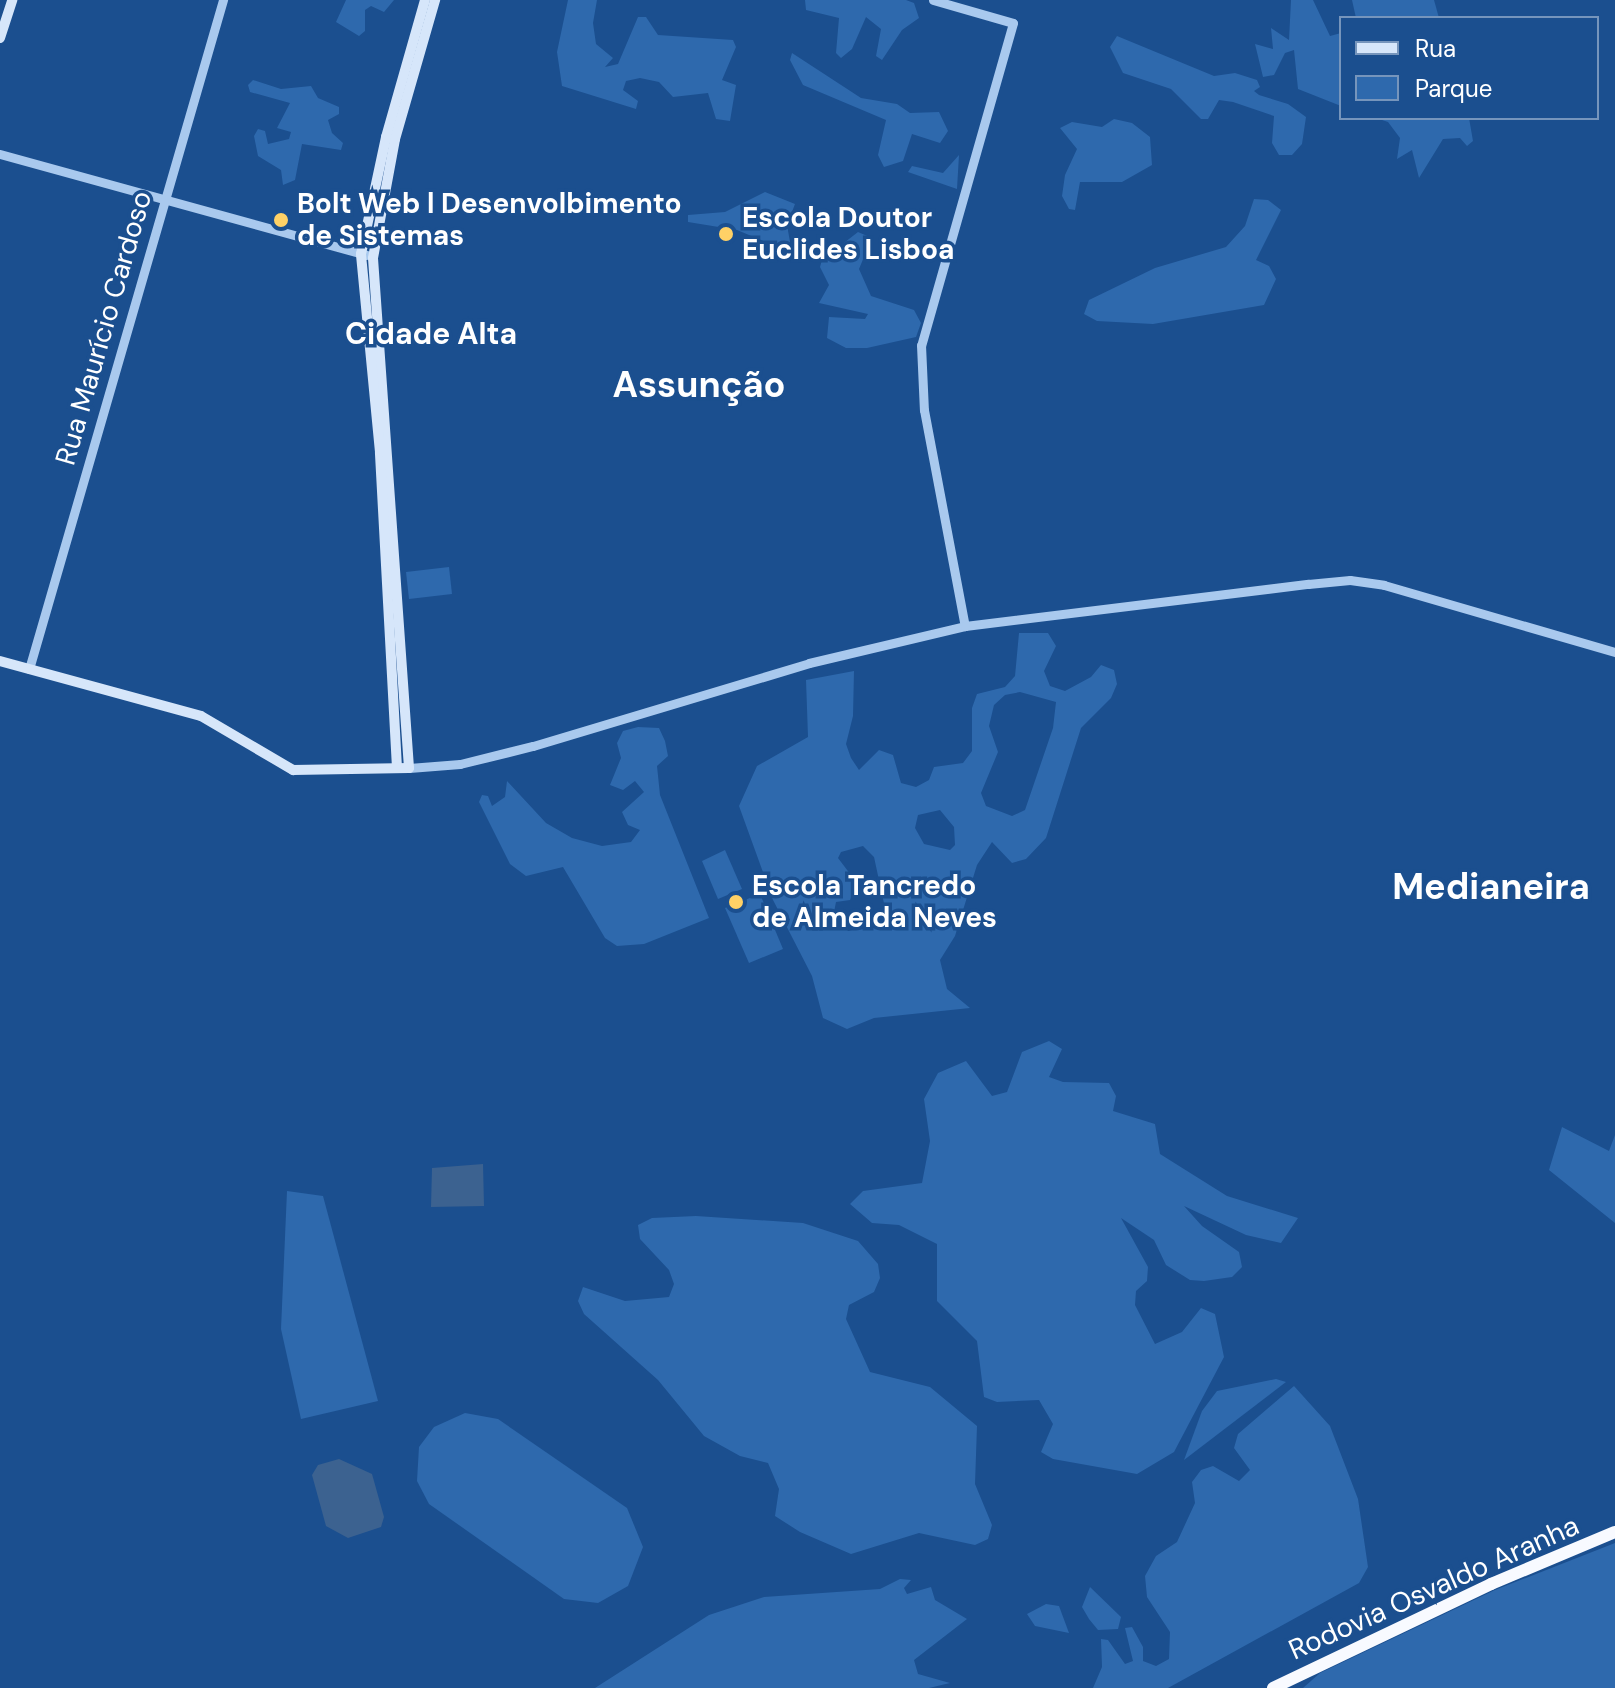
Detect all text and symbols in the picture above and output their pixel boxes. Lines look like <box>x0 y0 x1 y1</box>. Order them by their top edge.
legend <box>1339 16 1599 120</box>
text: Rua <box>1415 33 1456 64</box>
text: Parque <box>1415 73 1492 104</box>
street label: Rua Maurício Cardoso <box>49 187 159 469</box>
place label: Bolt Web l Desenvolbimento de Sistemas <box>297 187 682 253</box>
place label: Escola Doutor Euclides Lisboa <box>742 201 954 267</box>
marker: Bolt Web l Desenvolbimento de Sistemas <box>272 211 290 229</box>
marker: Escola Doutor Euclides Lisboa <box>717 225 735 243</box>
district label: Cidade Alta <box>345 316 517 352</box>
district label: Assunção <box>612 363 786 407</box>
district label: Medianeira <box>1392 865 1590 909</box>
place label: Escola Tancredo de Almeida Neves <box>752 869 997 935</box>
marker: Escola Tancredo de Almeida Neves <box>727 893 745 911</box>
street label: Rodovia Osvaldo Aranha <box>1284 1509 1584 1667</box>

